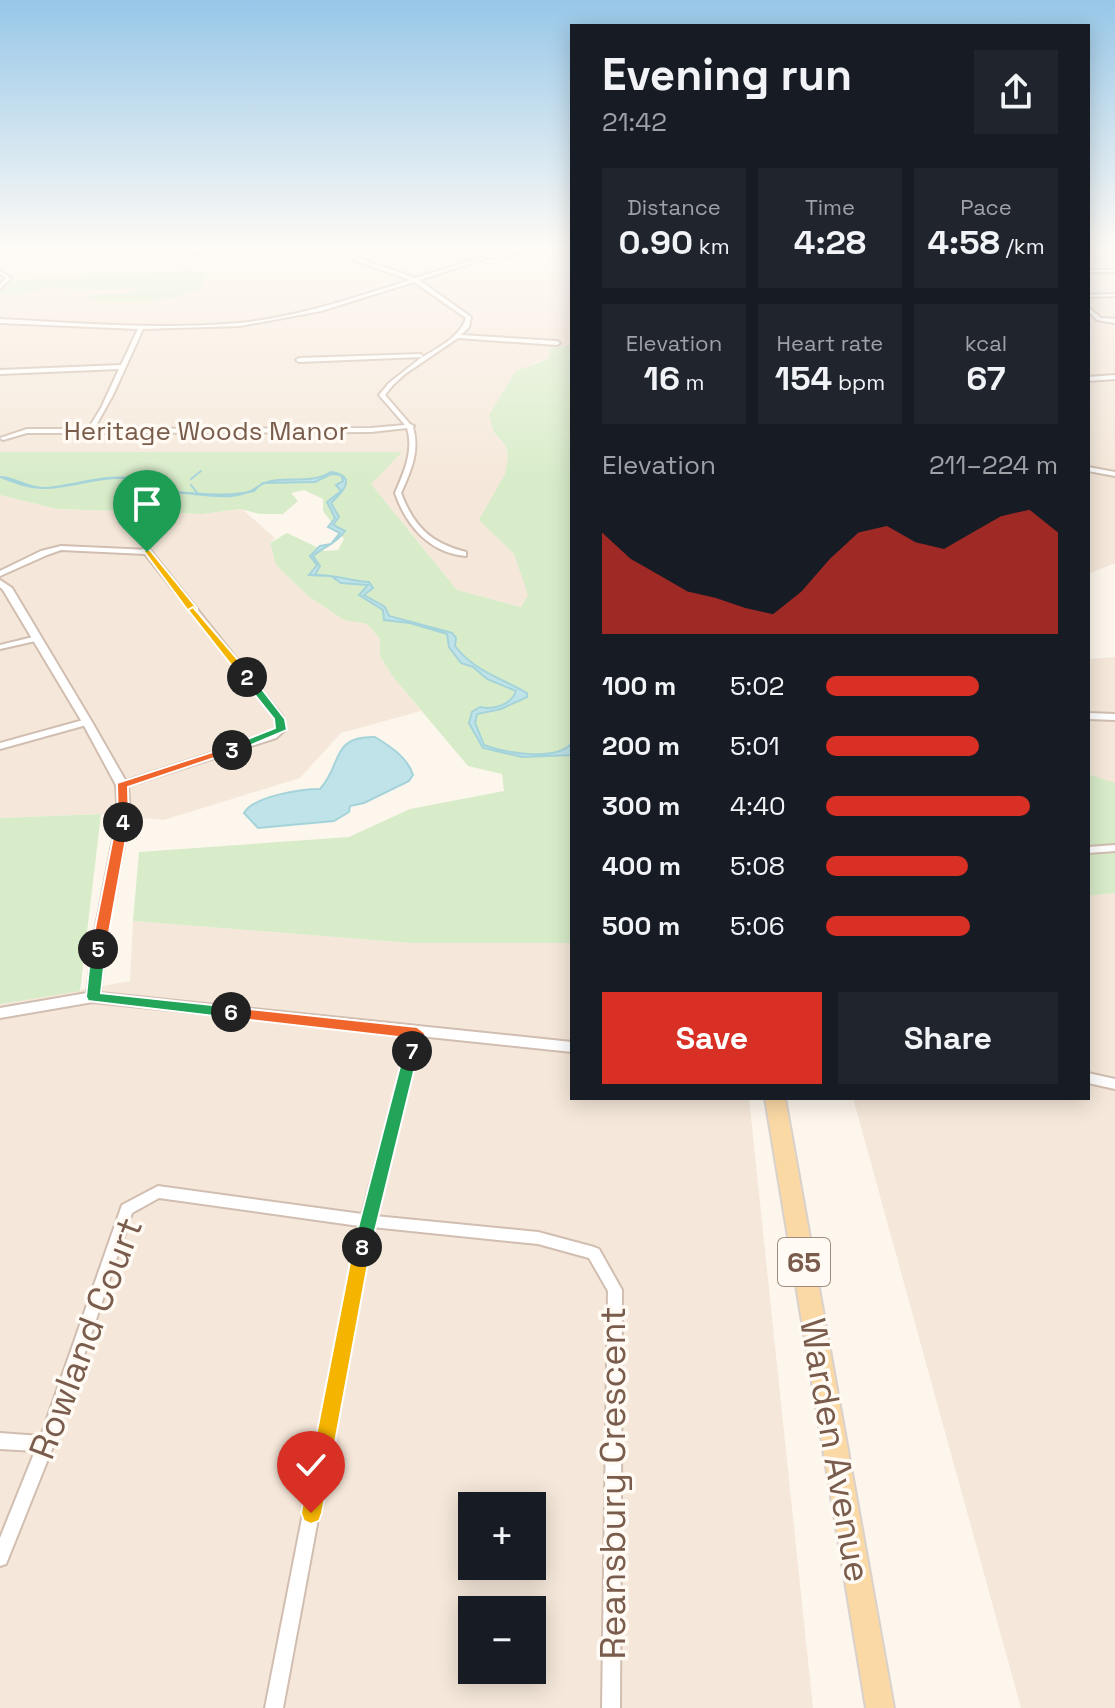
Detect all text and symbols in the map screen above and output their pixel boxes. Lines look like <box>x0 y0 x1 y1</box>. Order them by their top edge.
text: Evening run <box>602 47 852 103</box>
button: share <box>974 50 1058 134</box>
text: 21:42 <box>602 105 667 139</box>
text: Distance <box>627 193 721 221</box>
text: Time <box>805 193 855 221</box>
text: Pace <box>960 193 1012 221</box>
text: 0.90 <box>618 221 693 264</box>
text: 4:28 <box>794 221 866 264</box>
text: 4:58 <box>927 221 1000 264</box>
text: km <box>693 232 730 260</box>
text: /km <box>1000 232 1045 260</box>
text: Elevation <box>626 329 722 357</box>
text: Heart rate <box>777 329 883 357</box>
text: kcal <box>965 329 1007 357</box>
text: 16 <box>644 357 680 400</box>
text: 154 <box>775 357 832 400</box>
text: 67 <box>966 357 1006 400</box>
text: m <box>680 368 704 396</box>
text: bpm <box>832 368 885 396</box>
street label: Heritage Woods Manor <box>64 414 348 448</box>
text: Elevation <box>602 448 716 482</box>
text: 211–224 m <box>929 448 1058 482</box>
pin <box>113 470 181 552</box>
icon: arrive <box>125 482 169 526</box>
pin: 2 <box>227 657 267 697</box>
text: 2 <box>240 663 254 691</box>
text: 100 m <box>602 669 676 703</box>
text: 5:02 <box>730 669 785 703</box>
text: 200 m <box>602 729 680 763</box>
text: 5:01 <box>730 729 780 763</box>
pin: 3 <box>212 730 252 770</box>
text: 3 <box>225 736 239 764</box>
text: 300 m <box>602 789 680 823</box>
text: 4:40 <box>730 789 786 823</box>
pin: 4 <box>103 802 143 842</box>
text: 4 <box>116 808 130 836</box>
text: 400 m <box>602 849 681 883</box>
text: 5:08 <box>730 849 785 883</box>
text: 500 m <box>602 909 680 943</box>
text: 5:06 <box>730 909 785 943</box>
pin: 5 <box>78 929 118 969</box>
text: 5 <box>91 935 105 963</box>
pin: 6 <box>211 992 251 1032</box>
button: Save <box>602 992 822 1084</box>
button: Share <box>838 992 1058 1084</box>
text: 6 <box>224 998 238 1026</box>
pin: 7 <box>392 1031 432 1071</box>
text: 7 <box>406 1037 418 1065</box>
street label: Rowland Court <box>19 1211 153 1466</box>
pin: 8 <box>342 1227 382 1267</box>
text: 8 <box>355 1233 369 1261</box>
road number: 65 <box>778 1238 830 1286</box>
street label: Reansbury Crescent <box>590 1306 636 1660</box>
street label: Warden Avenue <box>789 1315 881 1586</box>
pin <box>277 1431 345 1513</box>
icon: check <box>289 1443 333 1487</box>
map controls <box>458 1492 546 1684</box>
button: + <box>458 1492 546 1580</box>
button: − <box>458 1596 546 1684</box>

